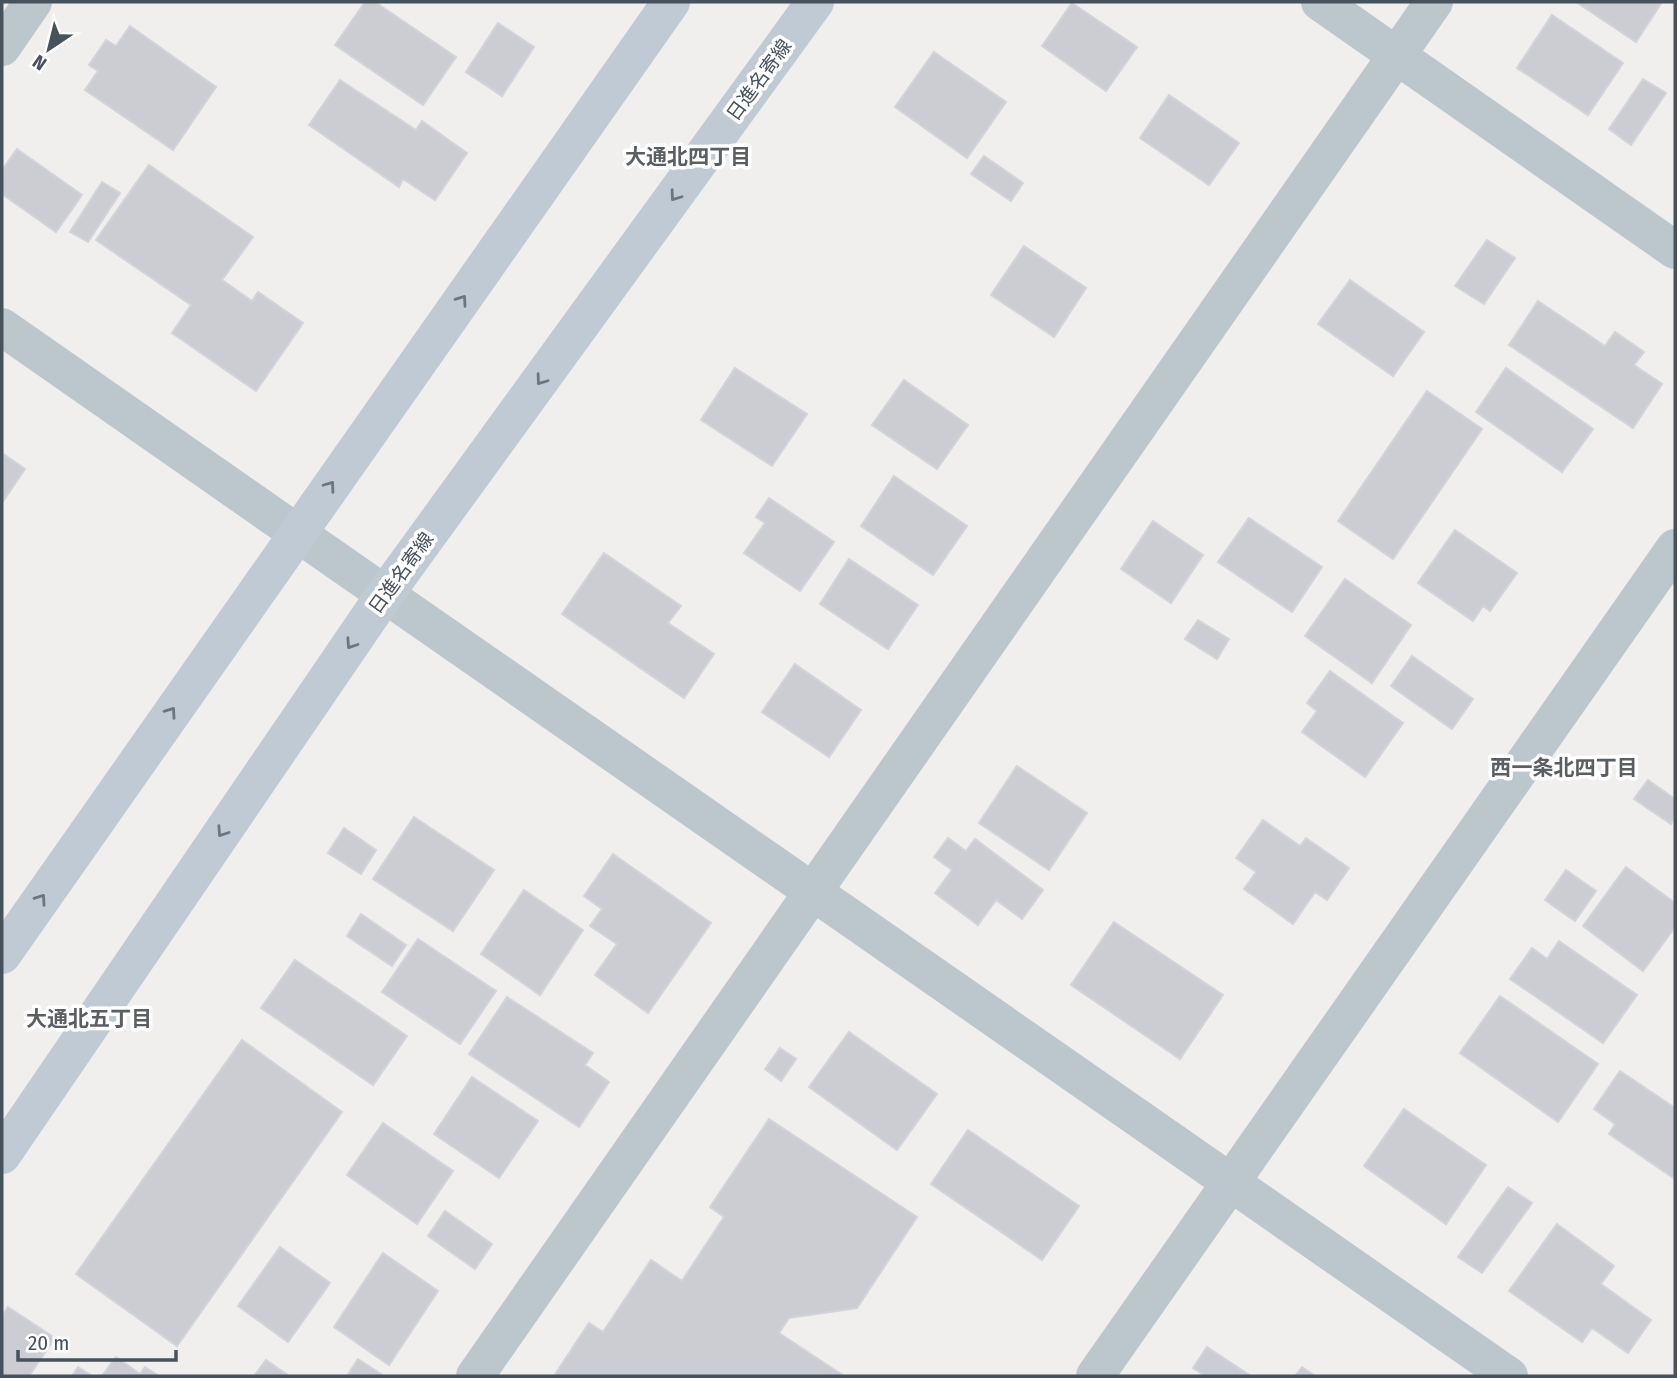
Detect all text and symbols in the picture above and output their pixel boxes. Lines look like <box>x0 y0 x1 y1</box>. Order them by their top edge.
north arrow <box>14 14 84 84</box>
street label: 日進名寄線 <box>722 35 796 125</box>
text: N <box>28 50 51 75</box>
district label: 大通北四丁目 <box>625 144 751 170</box>
one-way arrow <box>670 188 683 201</box>
one-way arrow <box>454 295 466 308</box>
one-way arrow <box>537 372 549 385</box>
one-way arrow <box>322 481 334 494</box>
street label: 日進名寄線 <box>364 528 438 618</box>
one-way arrow <box>347 636 359 649</box>
one-way arrow <box>163 707 175 720</box>
district label: 西一条北四丁目 <box>1491 755 1638 781</box>
one-way arrow <box>218 824 231 837</box>
one-way arrow <box>33 894 45 907</box>
district label: 大通北五丁目 <box>26 1006 152 1032</box>
scale bar <box>18 1318 175 1362</box>
text: 20 m <box>28 1330 69 1356</box>

